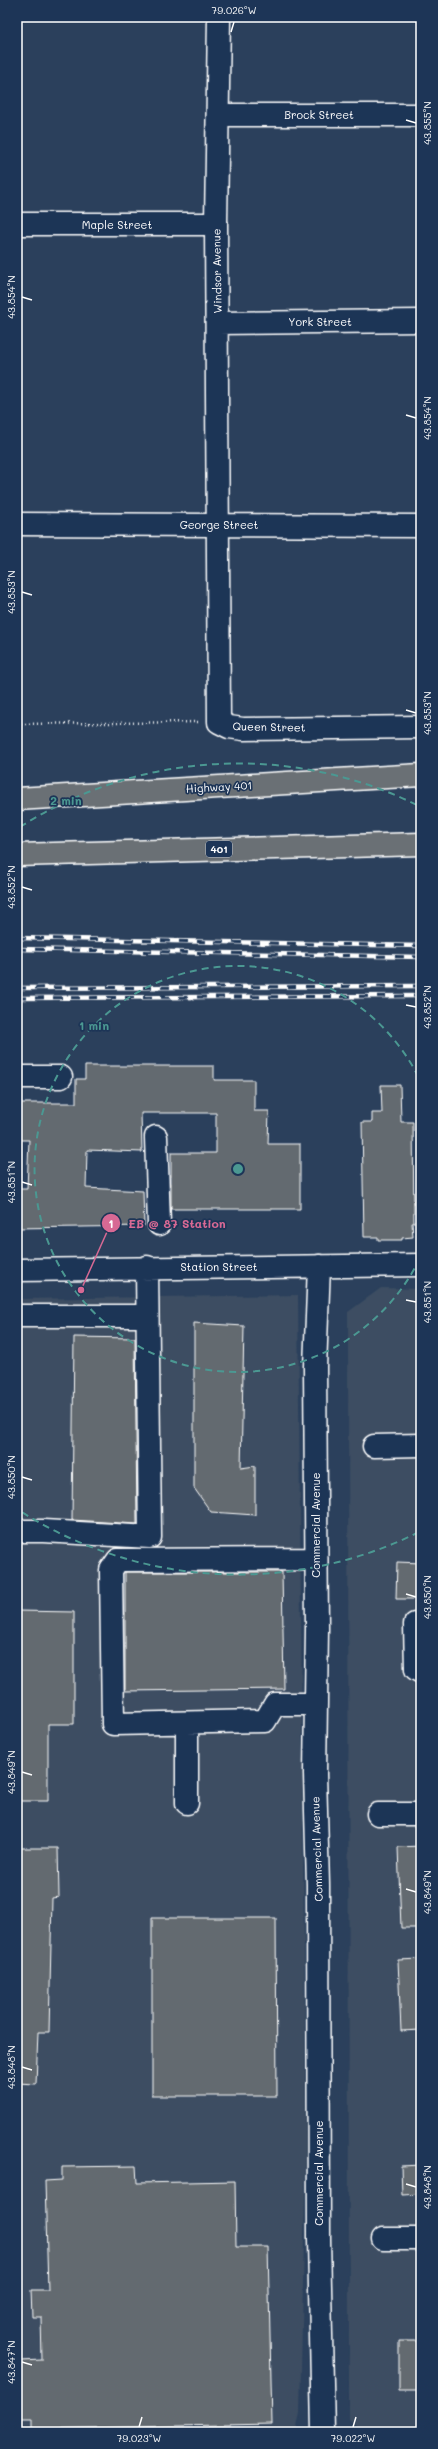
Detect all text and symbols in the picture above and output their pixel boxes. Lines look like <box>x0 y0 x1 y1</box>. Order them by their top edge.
text: 79.026°W <box>212 3 257 17</box>
text: 43.855°N <box>420 101 434 145</box>
street label: Brock Street <box>284 107 354 122</box>
street label: Maple Street <box>82 217 152 232</box>
street label: Windsor Avenue <box>208 228 225 314</box>
text: 43.854°N <box>4 275 18 319</box>
street label: York Street <box>288 314 352 329</box>
text: 43.854°N <box>420 396 434 440</box>
street label: George Street <box>180 517 259 532</box>
text: 43.853°N <box>4 570 18 614</box>
text: 43.853°N <box>420 691 434 735</box>
street label: Queen Street <box>232 718 306 735</box>
street label: Highway 401 <box>185 777 253 796</box>
text: 2 min <box>50 792 82 808</box>
road number: 401 <box>206 841 232 857</box>
text: 43.852°N <box>4 865 18 909</box>
text: 43.852°N <box>420 985 434 1029</box>
text: 1 min <box>79 1017 109 1033</box>
text: 43.851°N <box>4 1161 18 1203</box>
centre of rings <box>231 1162 245 1176</box>
callout: EB @ 87 Station <box>101 1211 234 1235</box>
text: 1 <box>108 1215 114 1231</box>
text: EB @ 87 Station <box>128 1215 226 1231</box>
street label: Station Street <box>180 1259 258 1274</box>
text: 43.851°N <box>420 1281 434 1323</box>
text: 43.850°N <box>4 1455 18 1499</box>
street label: Commercial Avenue <box>308 1472 323 1578</box>
text: 43.850°N <box>420 1575 434 1619</box>
text: 43.849°N <box>4 1750 18 1794</box>
street label: Commercial Avenue <box>307 1796 326 1902</box>
text: 43.849°N <box>420 1870 434 1914</box>
text: 43.848°N <box>4 2045 18 2089</box>
street label: Commercial Avenue <box>311 2120 326 2226</box>
text: 43.848°N <box>420 2165 434 2209</box>
text: 43.847°N <box>4 2340 18 2384</box>
text: 79.023°W <box>117 2431 162 2445</box>
text: 79.022°W <box>331 2431 375 2445</box>

